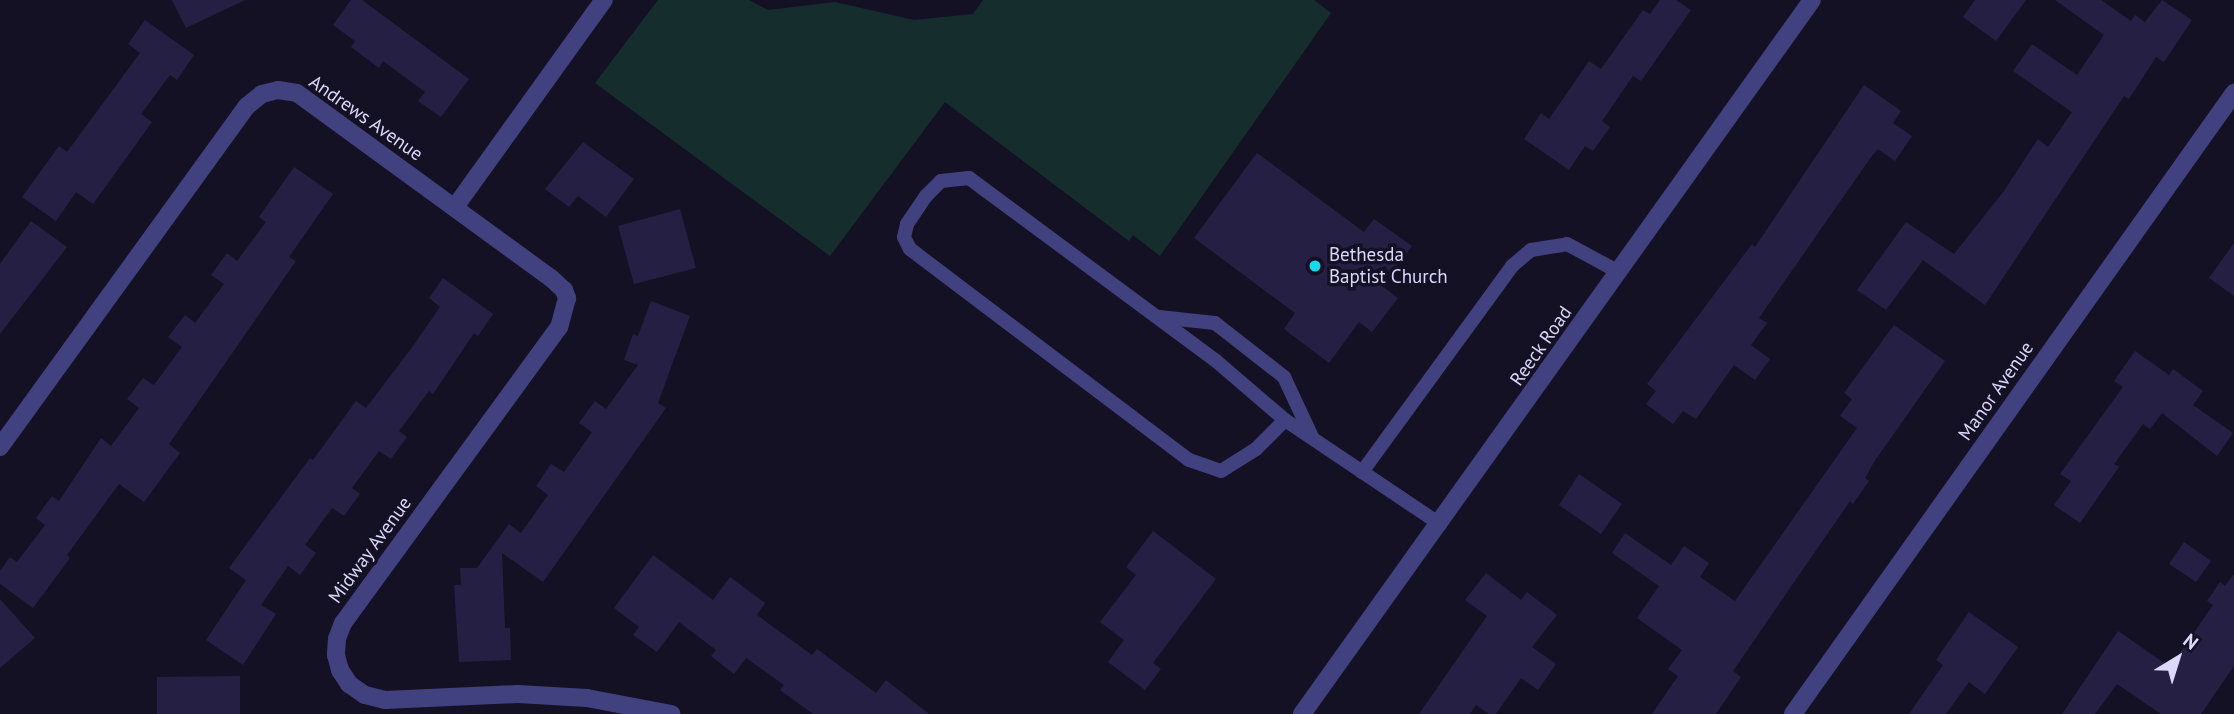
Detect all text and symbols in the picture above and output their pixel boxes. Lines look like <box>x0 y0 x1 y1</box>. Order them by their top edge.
street label: Andrews Avenue <box>305 70 427 166</box>
place label: Bethesda Baptist Church <box>1329 244 1448 288</box>
marker: Bethesda Baptist Church <box>1307 258 1323 274</box>
street label: Reeck Road <box>1505 302 1577 390</box>
street label: Manor Avenue <box>1953 337 2039 445</box>
street label: Midway Avenue <box>323 492 417 608</box>
north arrow <box>2143 623 2213 693</box>
text: N <box>2179 628 2203 655</box>

